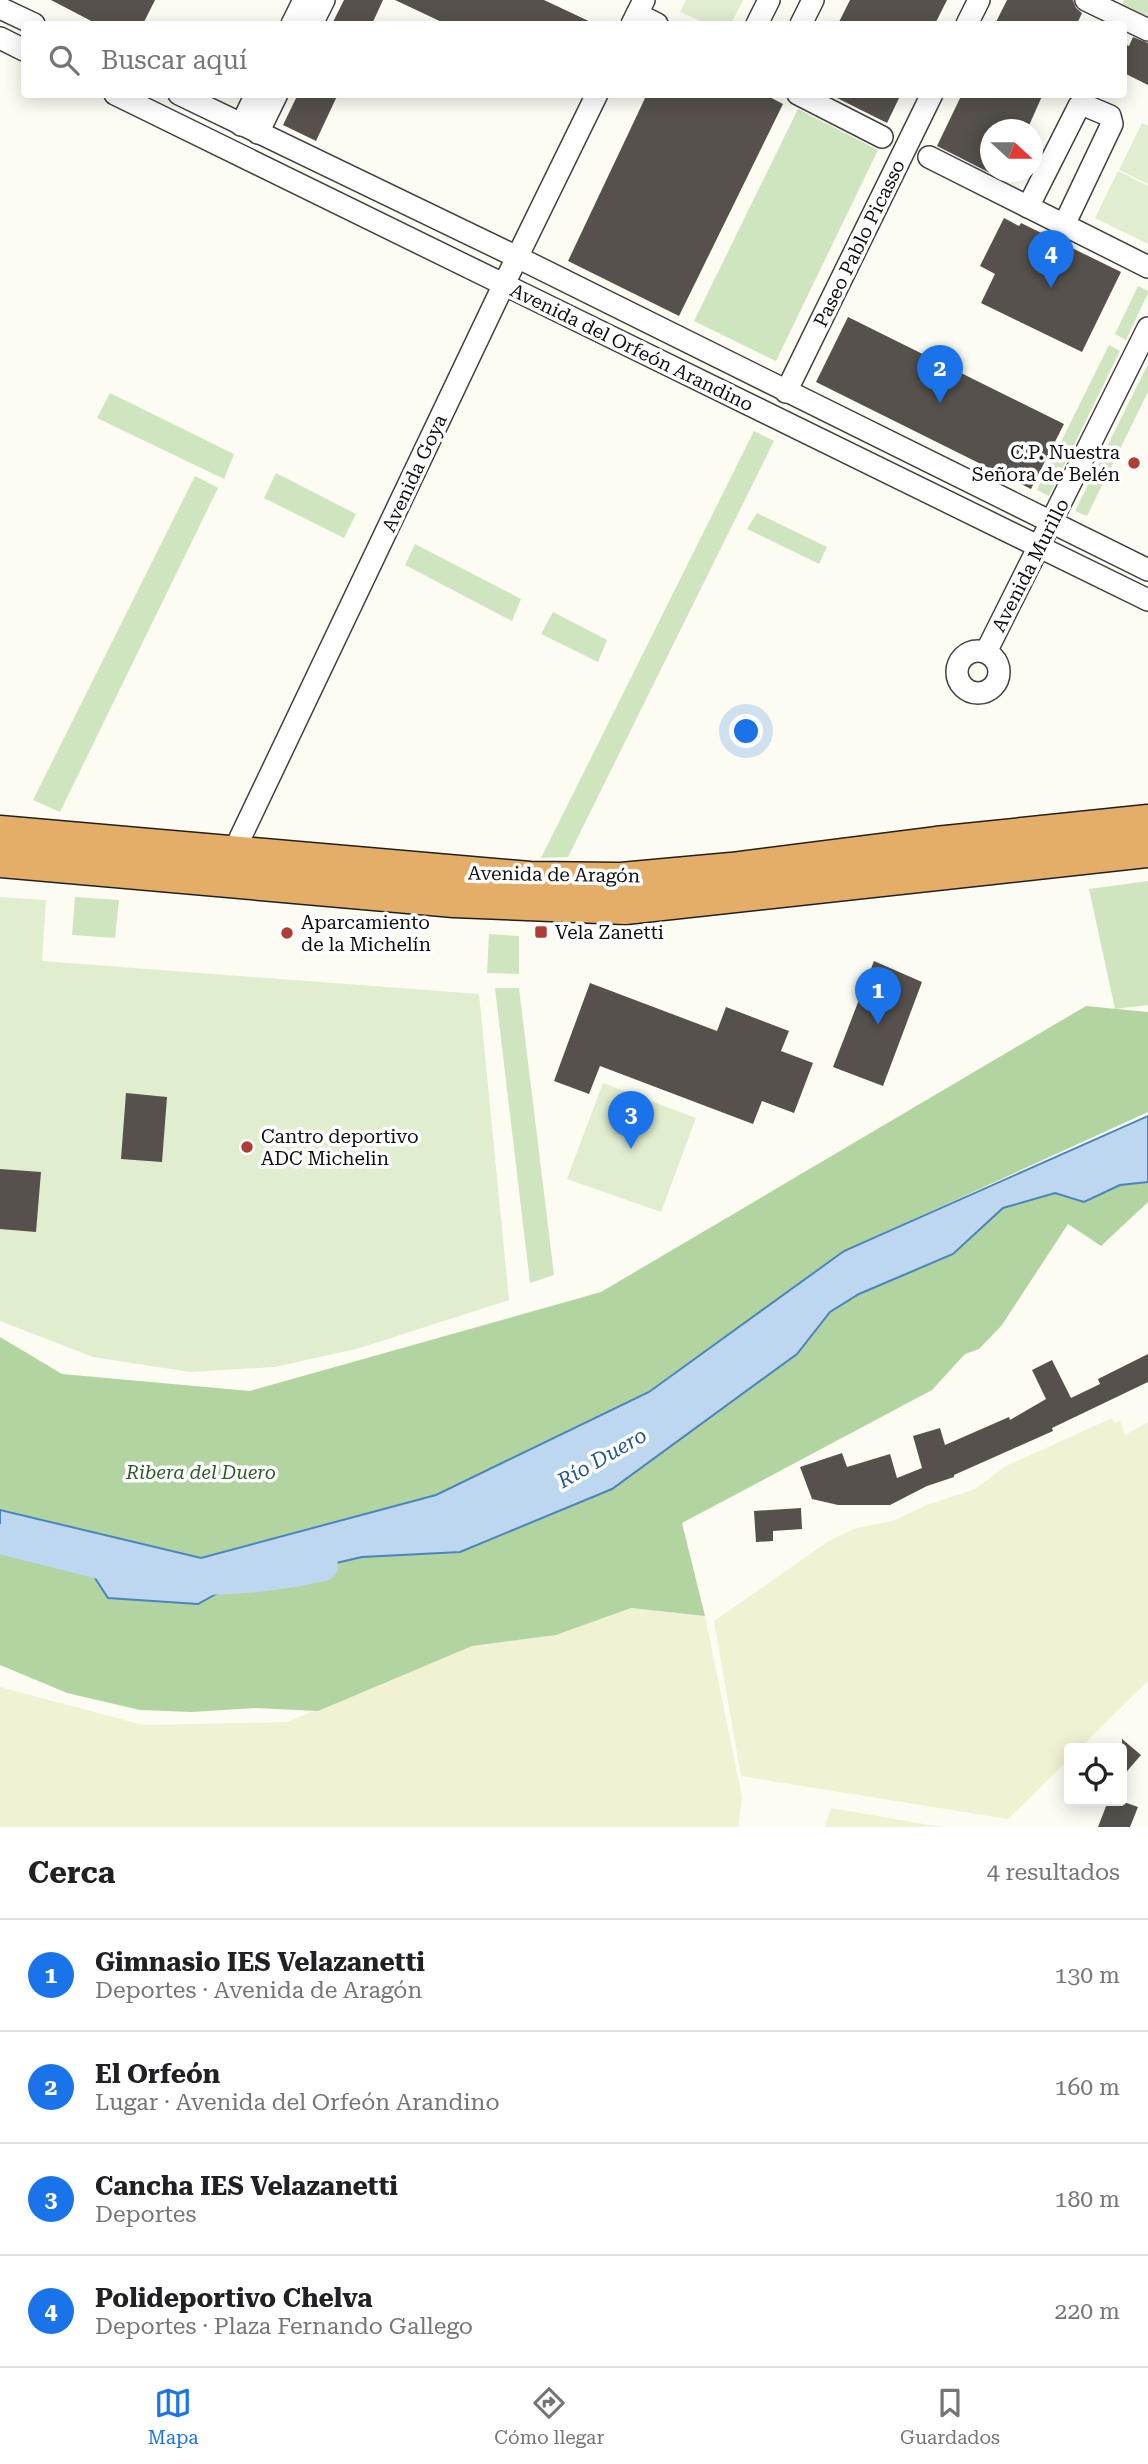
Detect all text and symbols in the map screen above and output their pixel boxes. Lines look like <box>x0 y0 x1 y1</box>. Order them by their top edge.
search box <box>21 21 1127 98</box>
icon: search <box>45 41 83 79</box>
text: Buscar aquí <box>101 45 247 75</box>
north arrow <box>980 119 1043 182</box>
street label: Paseo Pablo Picasso <box>809 156 910 331</box>
pin: 4 <box>1028 230 1074 288</box>
street label: Avenida del Orfeón Arandino <box>506 278 757 416</box>
pin: 2 <box>917 345 963 403</box>
street label: Avenida Goya <box>377 410 452 536</box>
place label: C.P. Nuestra Señora de Belén <box>972 441 1121 486</box>
marker: C.P. Nuestra Señora de Belén <box>1126 455 1142 471</box>
street label: Avenida Murillo <box>987 495 1074 636</box>
your location <box>729 714 763 748</box>
street label: Avenida de Aragón <box>468 861 640 888</box>
place label: Aparcamiento de la Michelín <box>301 911 431 956</box>
place label: Vela Zanetti <box>555 921 664 944</box>
marker: Vela Zanetti <box>533 924 549 940</box>
marker: Aparcamiento de la Michelín <box>279 925 295 941</box>
pin: 1 <box>855 967 901 1025</box>
pin: 3 <box>608 1091 654 1149</box>
place label: Cantro deportivo ADC Michelin <box>261 1125 419 1170</box>
marker: Cantro deportivo ADC Michelin <box>239 1139 255 1155</box>
water label: Río Duero <box>552 1423 651 1494</box>
park label: Ribera del Duero <box>125 1461 276 1484</box>
map controls <box>1064 1743 1127 1806</box>
button: locate <box>1064 1743 1127 1806</box>
text: Cerca <box>28 1855 115 1890</box>
text: 4 resultados <box>987 1859 1120 1886</box>
text: Gimnasio IES Velazanetti <box>95 1947 425 1977</box>
text: 1 <box>45 1962 57 1989</box>
text: 130 m <box>1055 1962 1120 1989</box>
text: Deportes · Avenida de Aragón <box>95 1977 422 2004</box>
text: El Orfeón <box>95 2059 220 2089</box>
text: 2 <box>45 2074 57 2101</box>
text: 160 m <box>1055 2074 1120 2101</box>
text: Lugar · Avenida del Orfeón Arandino <box>95 2089 500 2116</box>
text: Cancha IES Velazanetti <box>95 2171 398 2201</box>
text: 3 <box>45 2186 57 2213</box>
text: 180 m <box>1055 2186 1120 2213</box>
text: Deportes <box>95 2201 196 2228</box>
text: Polideportivo Chelva <box>95 2283 372 2313</box>
text: 4 <box>45 2298 57 2325</box>
text: 220 m <box>1055 2298 1120 2325</box>
text: Deportes · Plaza Fernando Gallego <box>95 2313 473 2340</box>
tab: Mapa <box>148 2384 199 2449</box>
tab: Cómo llegar <box>494 2384 604 2449</box>
tab: Guardados <box>900 2384 1000 2449</box>

